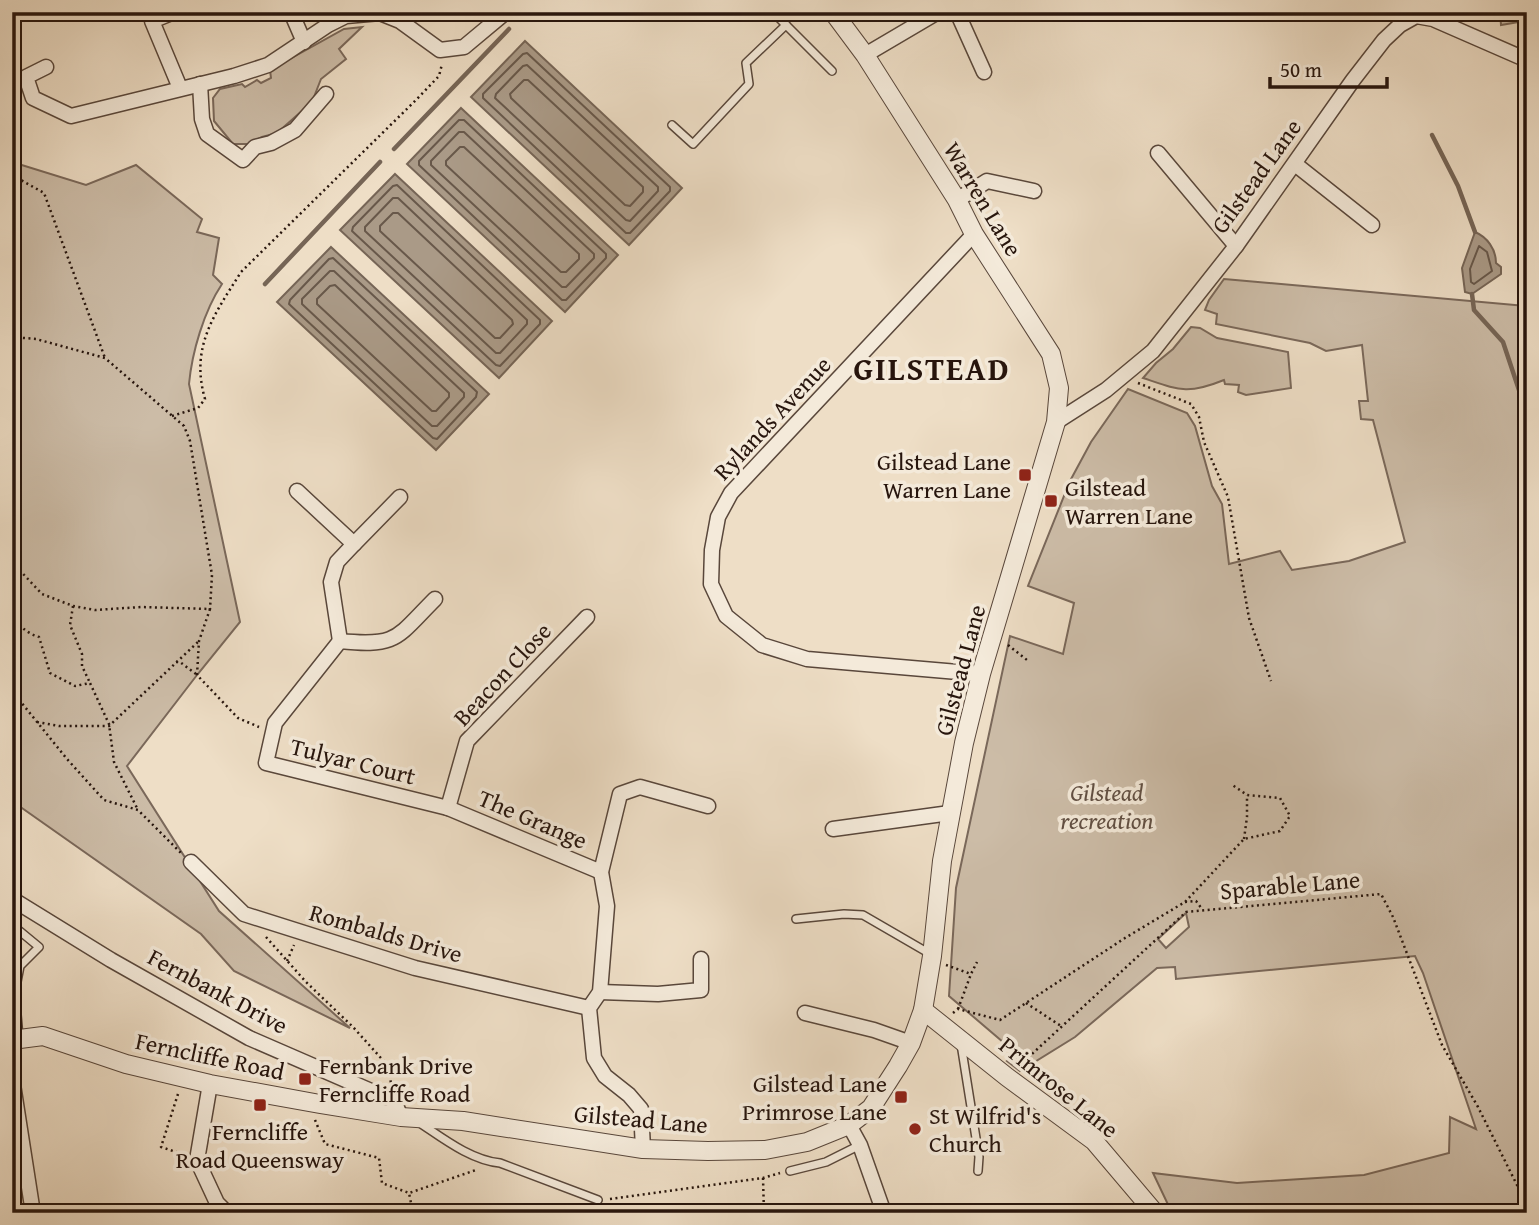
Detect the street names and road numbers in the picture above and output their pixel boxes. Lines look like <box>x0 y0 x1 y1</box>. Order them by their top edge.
street label: Gilstead Lane <box>1202 111 1310 241</box>
street label: Warren Lane <box>935 135 1031 263</box>
street label: Rylands Avenue <box>705 348 839 488</box>
street label: Gilstead Lane <box>926 601 994 739</box>
street label: Beacon Close <box>445 614 559 734</box>
street label: Tulyar Court <box>287 729 420 794</box>
street label: The Grange <box>473 780 593 858</box>
street label: Sparable Lane <box>1218 861 1362 909</box>
street label: Rombalds Drive <box>305 894 467 972</box>
street label: Fernbank Drive <box>142 939 294 1043</box>
street label: Ferncliffe Road <box>132 1023 288 1089</box>
street label: Primrose Lane <box>992 1028 1126 1146</box>
street label: Gilstead Lane <box>573 1096 709 1142</box>

